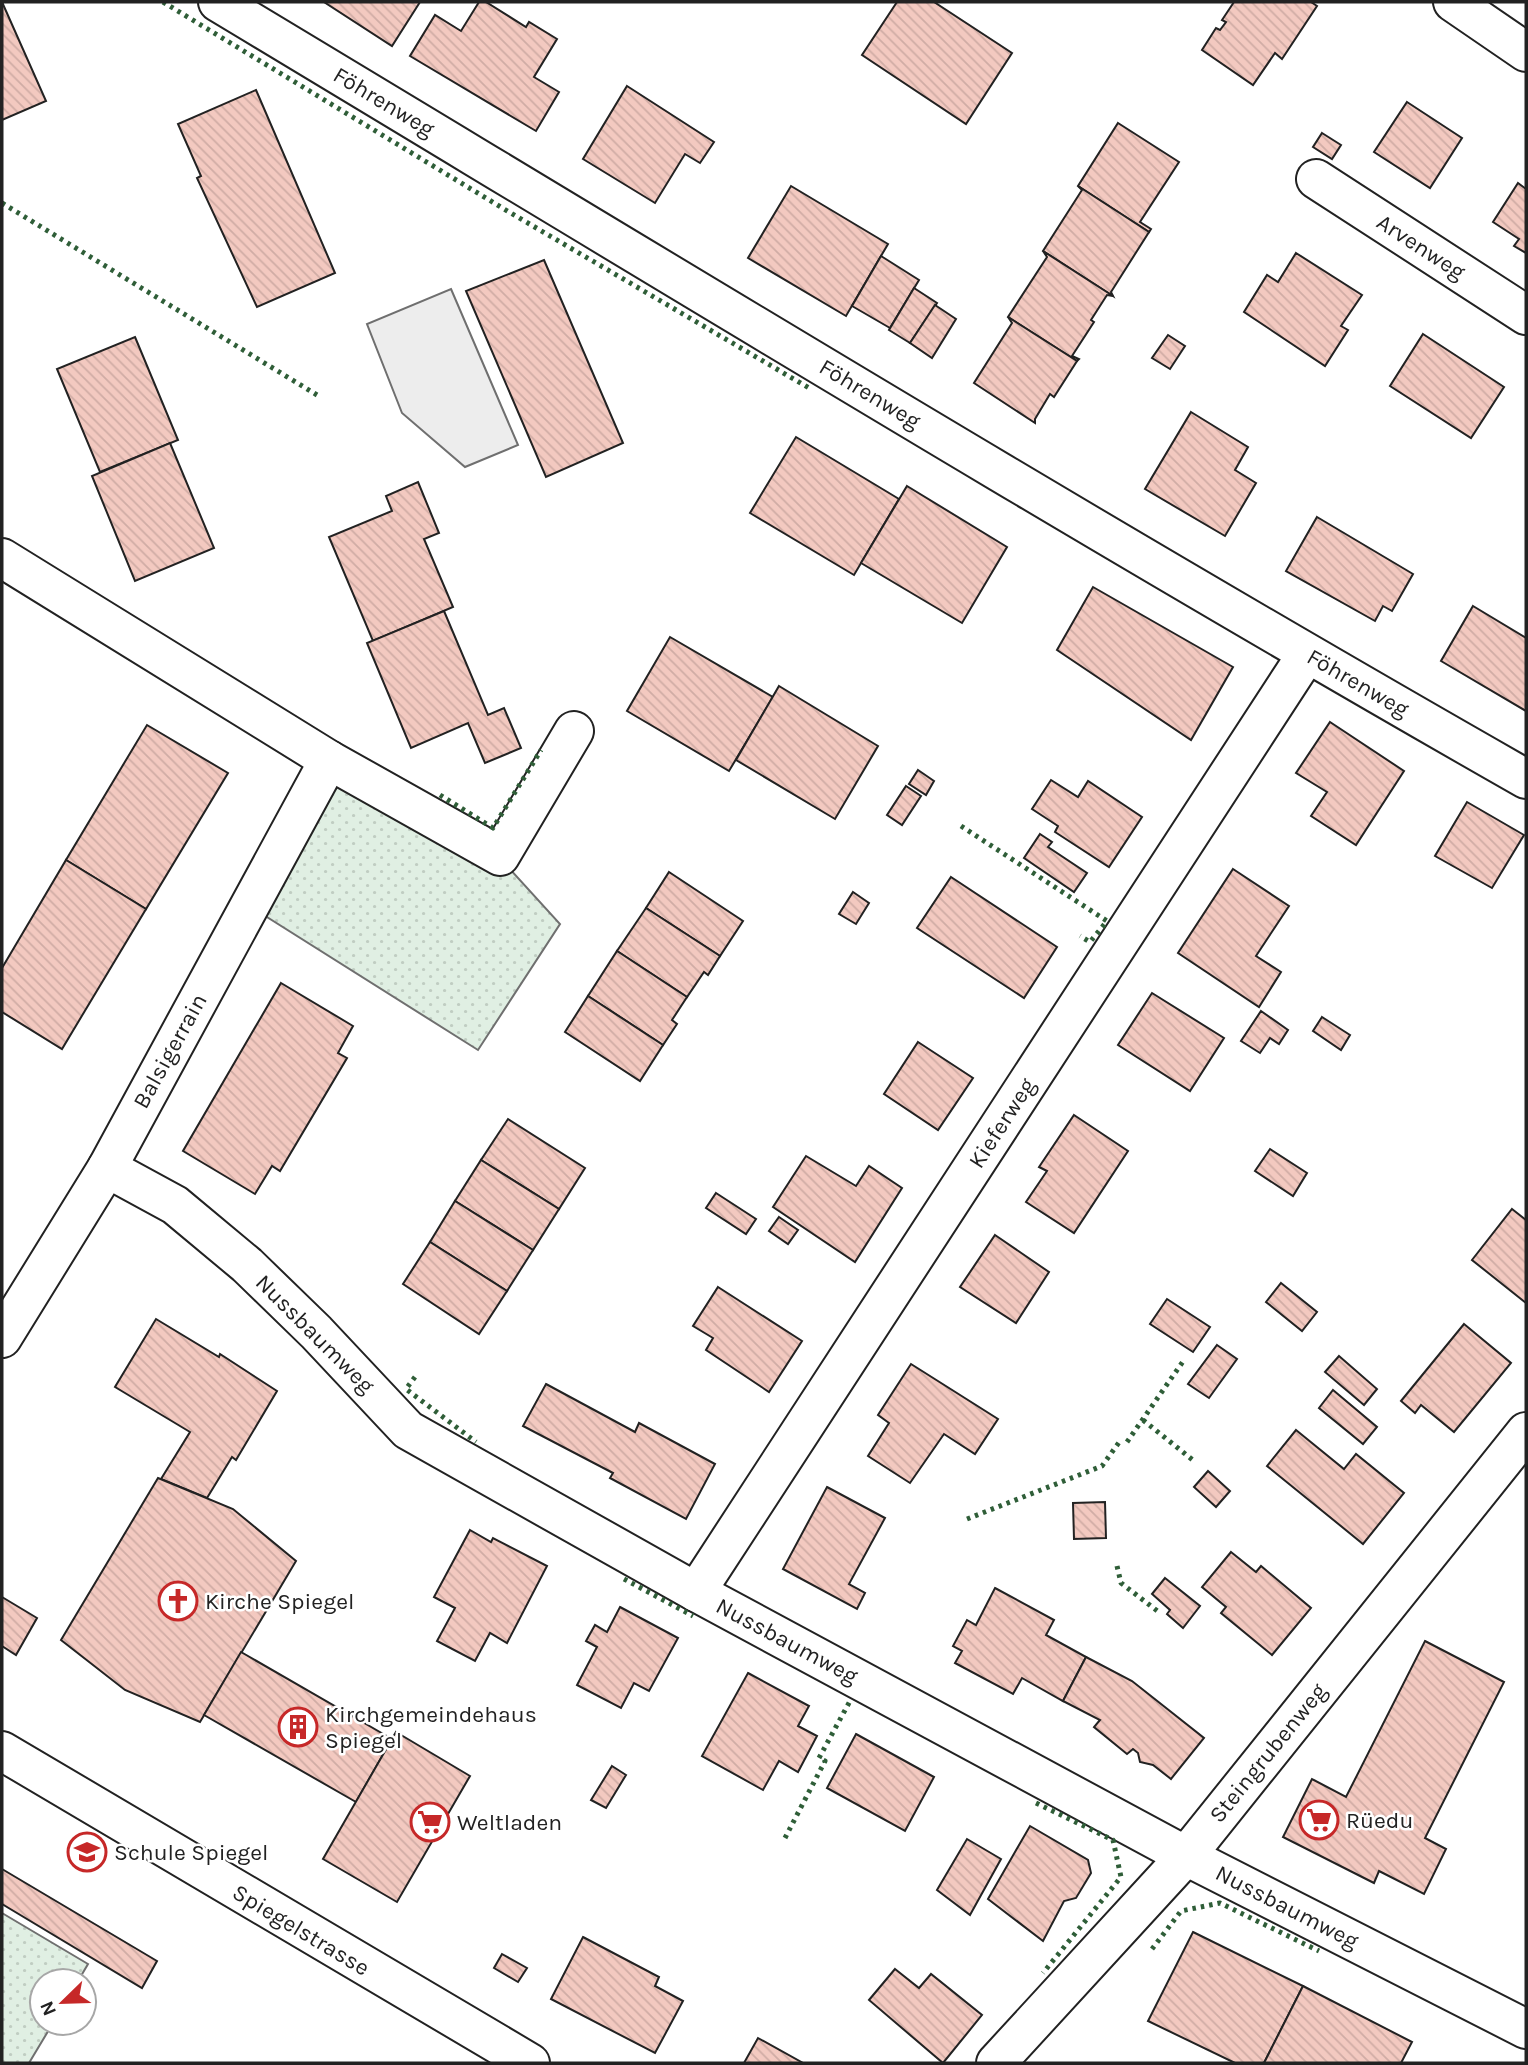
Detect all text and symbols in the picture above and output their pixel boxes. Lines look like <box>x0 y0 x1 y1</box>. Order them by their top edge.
street label: Föhrenweg <box>328 61 440 143</box>
street label: Arvenweg <box>1372 208 1470 286</box>
street label: Föhrenweg <box>814 353 926 435</box>
street label: Föhrenweg <box>1302 643 1414 723</box>
street label: Balsigerrain <box>127 989 213 1113</box>
street label: Kieferweg <box>963 1073 1041 1173</box>
street label: Nussbaumweg <box>250 1269 380 1399</box>
church icon: Kirche Spiegel <box>157 1580 199 1622</box>
place label: Kirche Spiegel <box>205 1588 354 1615</box>
street label: Nussbaumweg <box>711 1592 863 1690</box>
street label: Steingrubenweg <box>1204 1678 1332 1828</box>
place label: Kirchgemeindehaus Spiegel <box>325 1701 537 1754</box>
building icon: Kirchgemeindehaus Spiegel <box>277 1706 319 1748</box>
supermarket icon: Rüedu <box>1298 1799 1340 1841</box>
supermarket icon: Weltladen <box>409 1801 451 1843</box>
place label: Rüedu <box>1346 1807 1413 1834</box>
place label: Weltladen <box>457 1809 562 1836</box>
school or university icon: Schule Spiegel <box>66 1831 108 1873</box>
place label: Schule Spiegel <box>114 1839 269 1866</box>
street label: Nussbaumweg <box>1211 1859 1363 1955</box>
street label: Spiegelstrasse <box>228 1879 374 1981</box>
north arrow <box>28 1967 98 2037</box>
text: N <box>35 1998 61 2019</box>

